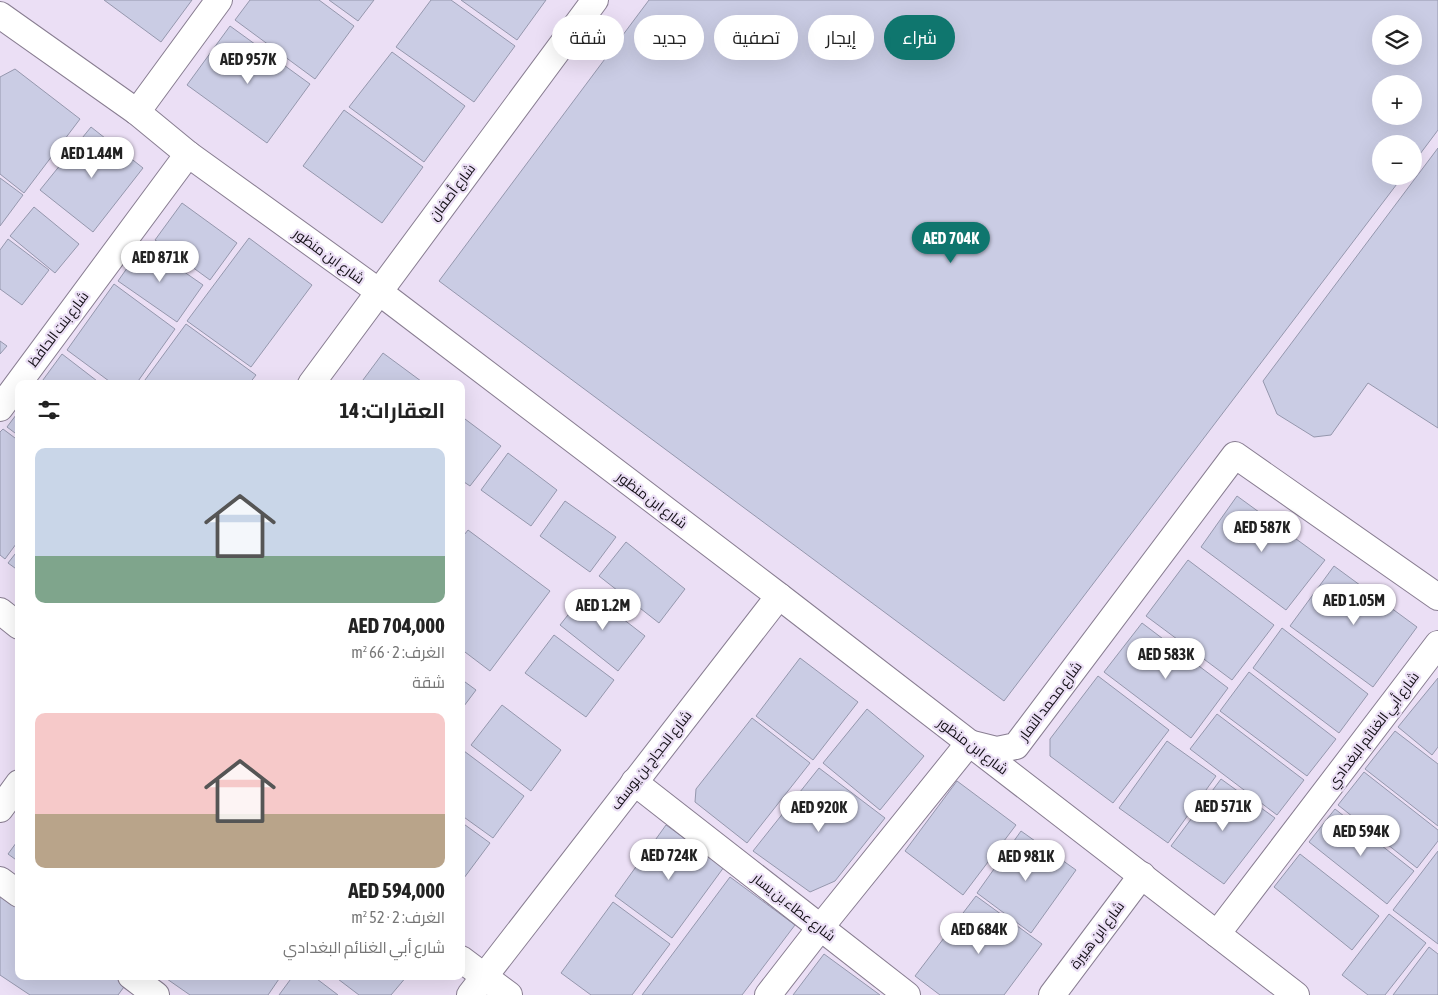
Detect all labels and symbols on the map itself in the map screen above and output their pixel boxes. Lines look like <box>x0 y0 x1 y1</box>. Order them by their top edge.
pin: AED 957K <box>196 42 300 85</box>
pin: AED 1.44M <box>35 136 149 179</box>
street label: شارع أصفان <box>425 160 479 224</box>
pin: AED 704K <box>899 222 1003 264</box>
street label: شارع ابن منظور <box>289 224 368 288</box>
pin: AED 871K <box>108 240 212 283</box>
street label: شارع بنت الحافظ <box>25 288 92 370</box>
street label: شارع ابن منظور <box>612 468 690 532</box>
pin: AED 587K <box>1210 510 1314 553</box>
pin: AED 1.05M <box>1297 584 1411 626</box>
pin: AED 1.2M <box>551 588 655 631</box>
pin: AED 583K <box>1114 638 1218 680</box>
street label: شارع محمد التمار <box>1015 659 1086 745</box>
street label: شارع أبي الغنائم البغدادي <box>1323 668 1425 794</box>
street label: شارع الحجاج بن يوسف <box>607 707 695 813</box>
street label: شارع ابن منظور <box>933 714 1011 778</box>
pin: AED 920K <box>767 790 871 833</box>
pin: AED 571K <box>1171 790 1275 832</box>
pin: AED 594K <box>1309 814 1413 857</box>
pin: AED 724K <box>617 838 721 881</box>
pin: AED 981K <box>974 840 1078 882</box>
street label: شارع عطاء بن يسار <box>748 869 839 945</box>
street label: شارع ابن هبيرة <box>1067 898 1128 972</box>
pin: AED 684K <box>927 912 1031 955</box>

